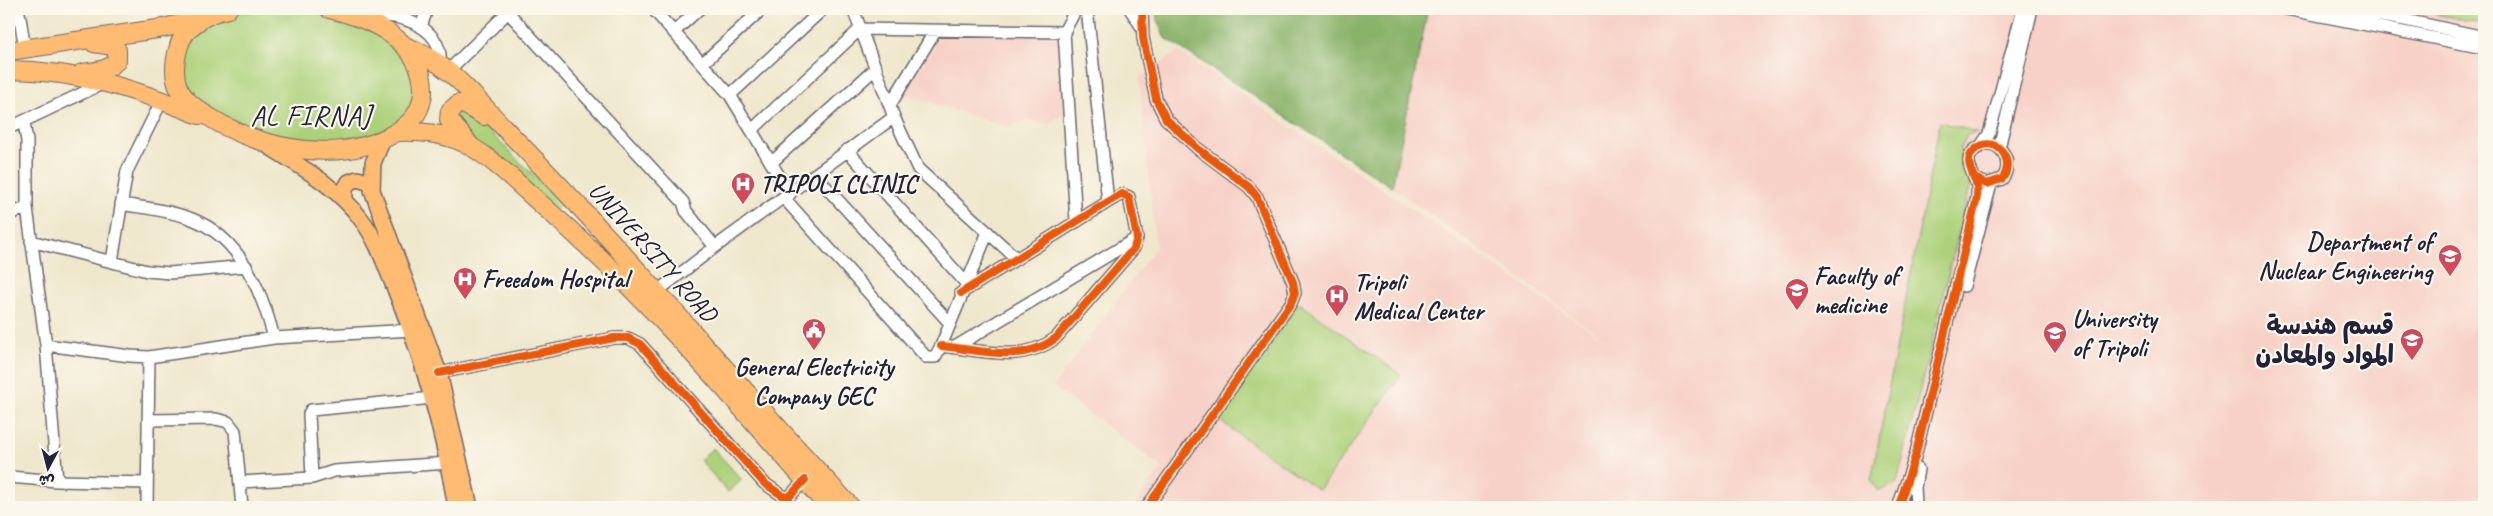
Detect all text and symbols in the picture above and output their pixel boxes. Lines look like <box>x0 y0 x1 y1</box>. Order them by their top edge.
district label: AL FIRNAJ <box>251 98 375 133</box>
place label: TRIPOLI CLINIC <box>760 168 920 200</box>
hospital icon: TRIPOLI CLINIC <box>730 171 756 205</box>
street label: UNIVERSITY ROAD <box>581 175 726 330</box>
place label: Department of Nuclear Engineering <box>2258 226 2437 287</box>
school or university icon: Department of Nuclear Engineering <box>2437 243 2463 277</box>
place label: Faculty of medicine <box>1814 260 1904 321</box>
place label: Freedom Hospital <box>482 263 633 295</box>
hospital icon: Freedom Hospital <box>452 266 478 300</box>
place label: Tripoli Medical Center <box>1354 266 1486 327</box>
school or university icon: Faculty of medicine <box>1784 277 1810 311</box>
hospital icon: Tripoli Medical Center <box>1324 283 1350 317</box>
place label: University of Tripoli <box>2072 303 2159 364</box>
place label: قسم هندسة المواد والمعادن <box>2256 310 2394 371</box>
public building icon: General Electricity Company GEC <box>801 317 827 351</box>
school or university icon: University of Tripoli <box>2042 320 2068 354</box>
school or university icon: قسم هندسة المواد والمعادن <box>2399 327 2425 361</box>
place label: General Electricity Company GEC <box>735 351 896 412</box>
north arrow <box>22 444 72 494</box>
text: ش <box>38 471 55 490</box>

